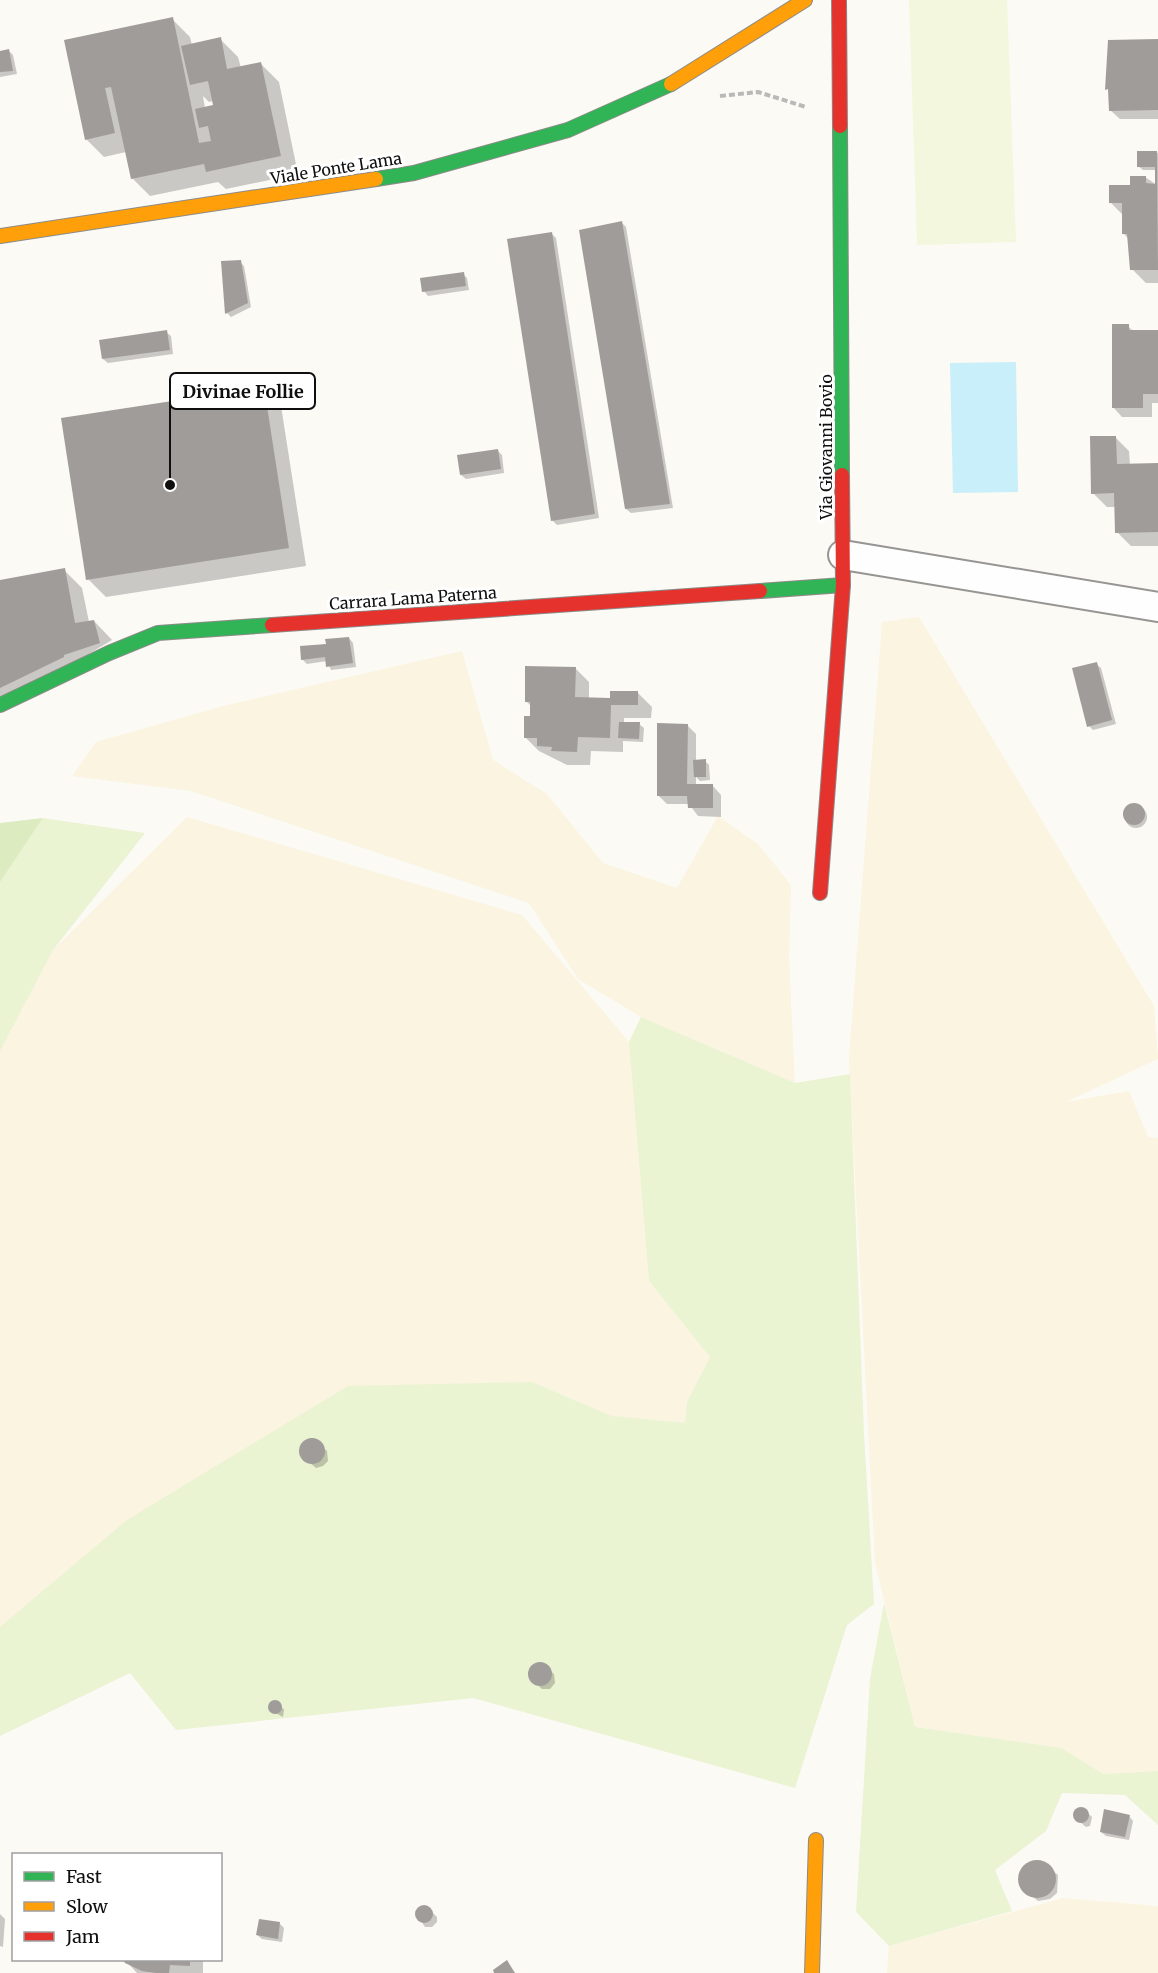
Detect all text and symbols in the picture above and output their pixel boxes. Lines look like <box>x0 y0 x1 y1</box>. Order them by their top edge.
street label: Viale Ponte Lama <box>268 148 404 188</box>
callout: Divinae Follie <box>170 373 315 409</box>
street label: Via Giovanni Bovio <box>816 374 836 521</box>
text: Divinae Follie <box>182 380 304 403</box>
street label: Carrara Lama Paterna <box>329 582 498 614</box>
legend <box>12 1853 222 1961</box>
text: Fast <box>66 1865 102 1888</box>
text: Slow <box>66 1895 109 1918</box>
text: Jam <box>65 1925 100 1948</box>

